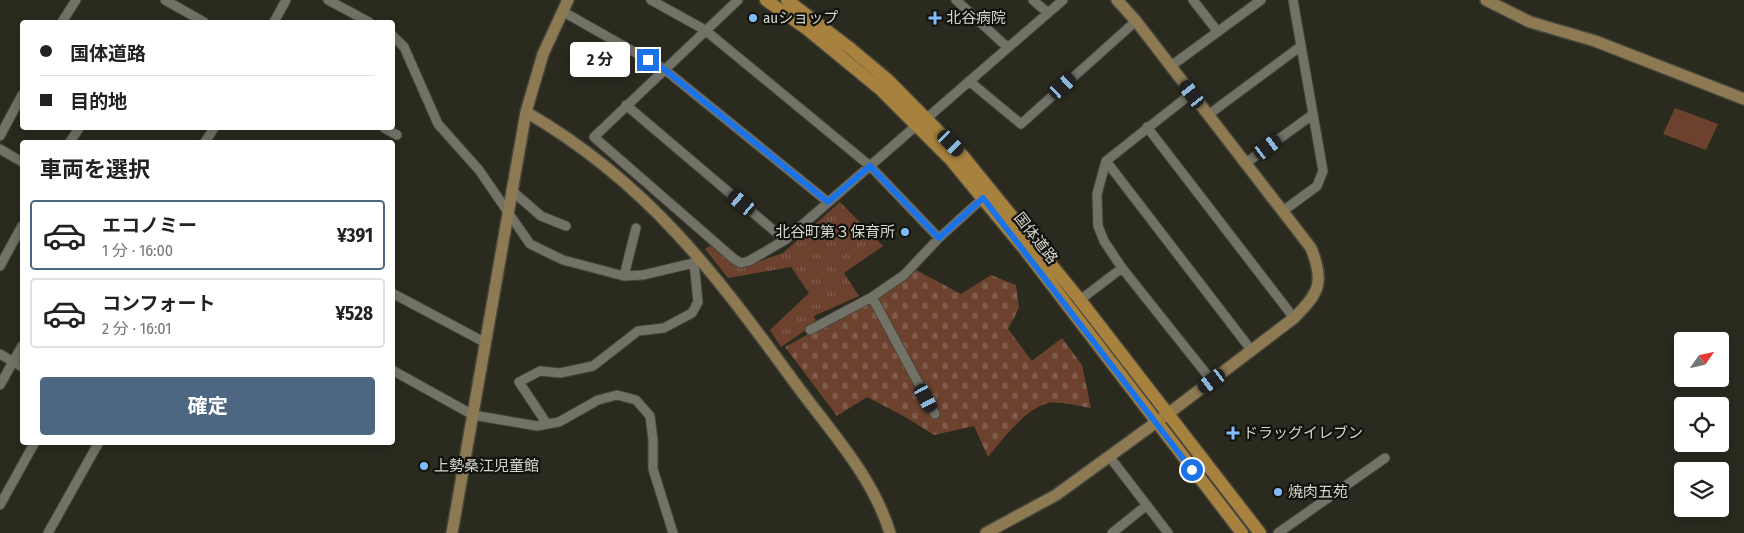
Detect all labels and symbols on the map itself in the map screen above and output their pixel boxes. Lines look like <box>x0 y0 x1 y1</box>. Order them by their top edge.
place label: auショップ <box>763 9 838 27</box>
place label: 北谷病院 <box>946 9 1006 27</box>
marker: 北谷病院 <box>928 11 942 25</box>
marker: auショップ <box>747 12 759 24</box>
callout: 2 分 <box>570 42 630 78</box>
route end <box>637 49 659 71</box>
car <box>1046 70 1079 102</box>
car <box>1176 78 1207 110</box>
car <box>935 127 966 159</box>
car <box>1251 132 1284 162</box>
car <box>725 188 758 218</box>
street label: 国体道路 <box>1010 209 1062 267</box>
place label: 北谷町第３保育所 <box>775 223 895 241</box>
marker: 北谷町第３保育所 <box>899 226 911 238</box>
north arrow <box>1674 332 1729 388</box>
car <box>1195 366 1228 396</box>
car <box>912 381 939 415</box>
place label: ドラッグイレブン <box>1243 424 1363 442</box>
marker: ドラッグイレブン <box>1227 427 1239 439</box>
place label: 上勢桑江児童館 <box>434 457 539 475</box>
route start <box>1181 459 1203 481</box>
marker: 上勢桑江児童館 <box>418 460 430 472</box>
place label: 焼肉五苑 <box>1288 483 1348 501</box>
marker: 焼肉五苑 <box>1272 486 1284 498</box>

